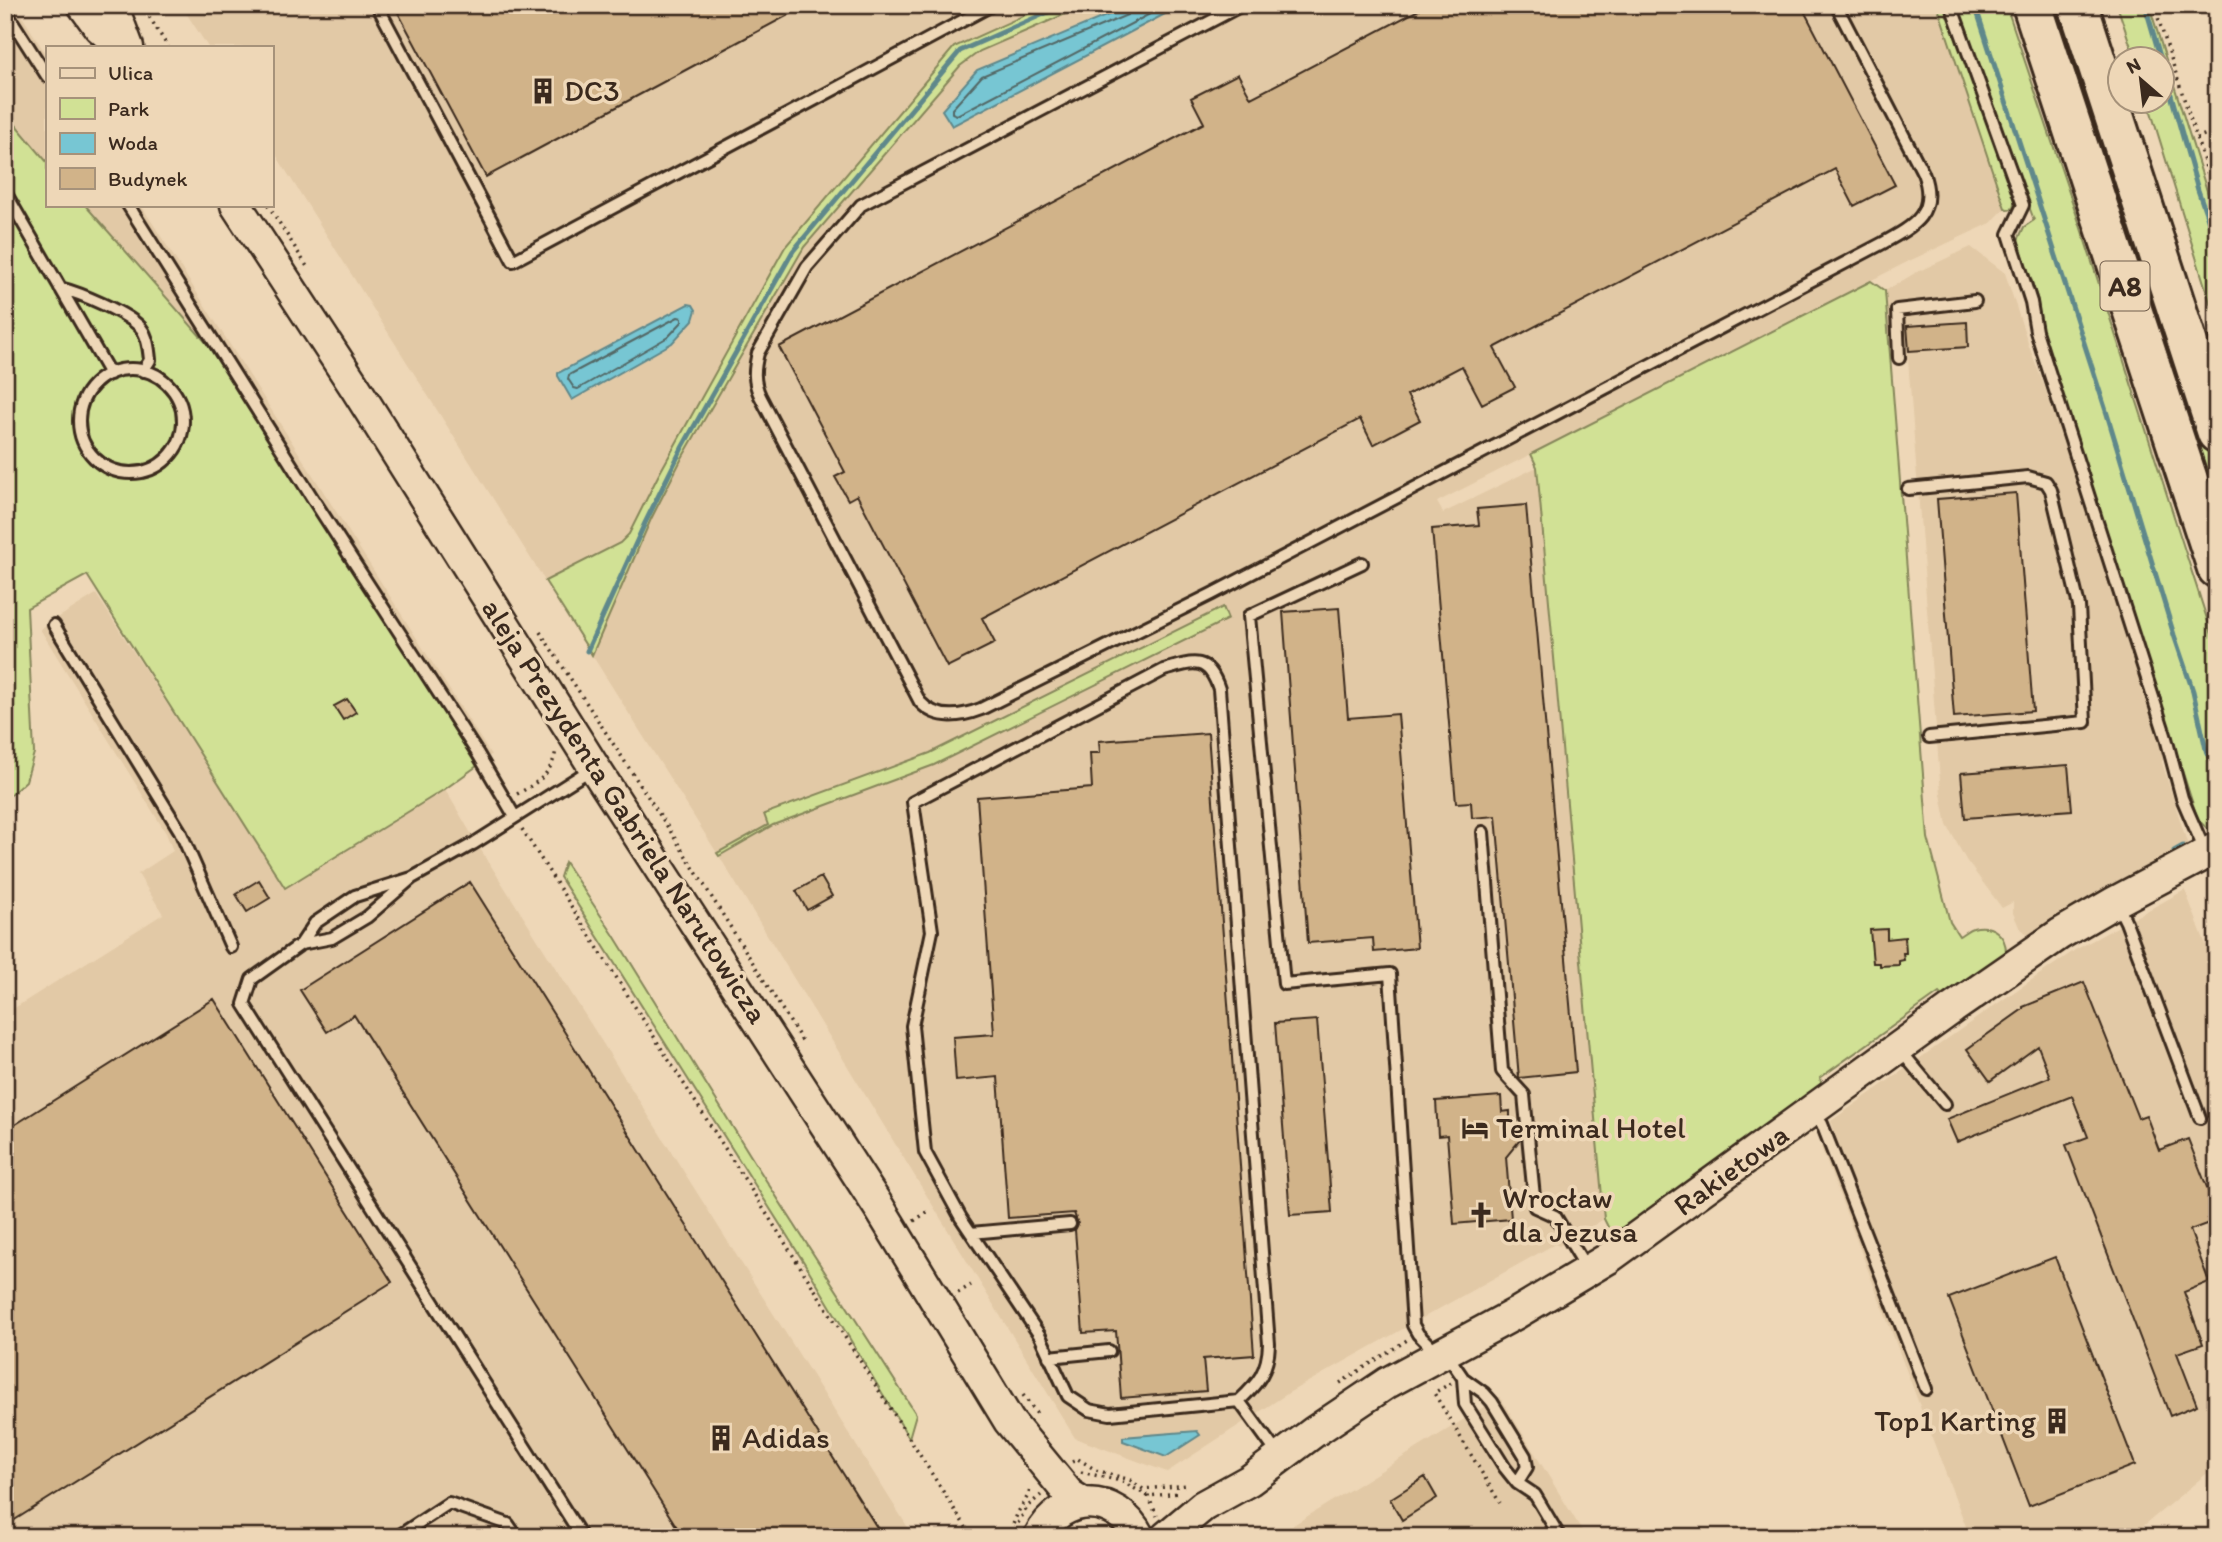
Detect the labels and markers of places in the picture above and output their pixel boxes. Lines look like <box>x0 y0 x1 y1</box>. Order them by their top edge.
place label: DC3 <box>564 72 620 109</box>
building icon: DC3 <box>528 76 558 106</box>
place label: Terminal Hotel <box>1496 1109 1686 1146</box>
hotel icon: Terminal Hotel <box>1460 1113 1490 1143</box>
place label: Wrocław dla Jezusa <box>1502 1179 1638 1250</box>
church icon: Wrocław dla Jezusa <box>1466 1200 1496 1230</box>
place label: Top1 Karting <box>1874 1402 2037 1439</box>
building icon: Top1 Karting <box>2042 1406 2072 1436</box>
place label: Adidas <box>742 1419 830 1456</box>
building icon: Adidas <box>706 1423 736 1453</box>

